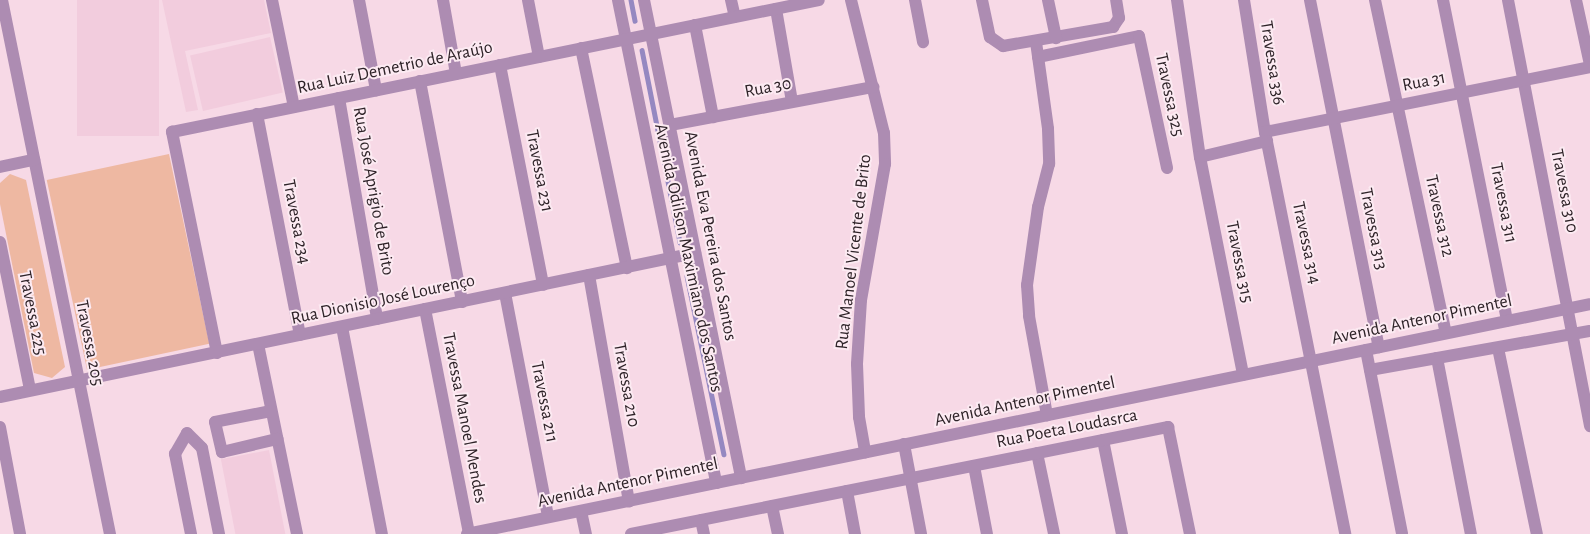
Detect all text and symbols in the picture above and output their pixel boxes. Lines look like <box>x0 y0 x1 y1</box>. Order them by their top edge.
street label: Travessa 336 <box>1255 19 1289 107</box>
street label: Rua Luiz Demetrio de Araújo <box>295 37 495 99</box>
street label: Travessa 325 <box>1150 51 1188 139</box>
street label: Rua 31 <box>1400 67 1448 97</box>
street label: Rua 30 <box>743 73 793 103</box>
street label: Rua José Aprigio de Brito <box>348 105 398 277</box>
street label: Avenida Odilson Maximiano dos Santos <box>649 122 727 394</box>
street label: Travessa 231 <box>520 128 558 214</box>
street label: Avenida Eva Pereira dos Santos <box>679 129 741 343</box>
street label: Travessa 310 <box>1545 147 1583 235</box>
street label: Rua Manoel Vicente de Brito <box>831 153 877 351</box>
street label: Travessa 311 <box>1485 161 1521 245</box>
street label: Travessa 312 <box>1420 173 1458 259</box>
street label: Travessa 234 <box>277 178 315 266</box>
street label: Travessa 313 <box>1355 186 1391 272</box>
street label: Travessa 314 <box>1287 200 1325 286</box>
street label: Travessa 315 <box>1221 219 1257 305</box>
street label: Travessa 225 <box>13 269 51 357</box>
street label: Rua Dionisio José Lourenço <box>289 270 477 330</box>
street label: Avenida Antenor Pimentel <box>1330 290 1514 350</box>
street label: Travessa 205 <box>70 298 108 388</box>
street label: Travessa Manoel Mendes <box>437 331 491 505</box>
street label: Travessa 210 <box>608 341 644 429</box>
street label: Travessa 211 <box>526 360 562 444</box>
street label: Avenida Antenor Pimentel <box>933 372 1117 432</box>
street label: Rua Poeta Loudasrca <box>995 405 1139 453</box>
street label: Avenida Antenor Pimentel <box>536 453 720 513</box>

